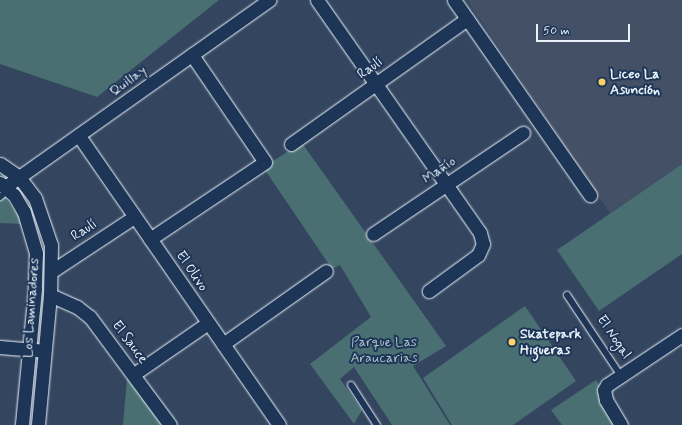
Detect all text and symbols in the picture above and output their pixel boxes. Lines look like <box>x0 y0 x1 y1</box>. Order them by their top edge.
scale bar <box>538 16 632 42</box>
text: 50 m <box>543 23 570 39</box>
street label: Raulí <box>354 53 386 83</box>
street label: Quillay <box>106 62 150 100</box>
place label: Liceo La Asunción <box>610 66 660 98</box>
marker: Liceo La Asunción <box>597 77 607 87</box>
street label: Mañío <box>419 153 459 187</box>
street label: Raulí <box>68 215 100 245</box>
street label: El Olivo <box>172 247 212 295</box>
street label: Los Laminadores <box>19 255 43 361</box>
street label: El Nogal <box>594 313 634 361</box>
street label: El Sauce <box>109 318 151 366</box>
place label: Skatepark Higueras <box>520 326 581 358</box>
park label: Parque Las Araucarias <box>350 334 418 366</box>
marker: Skatepark Higueras <box>507 337 517 347</box>

